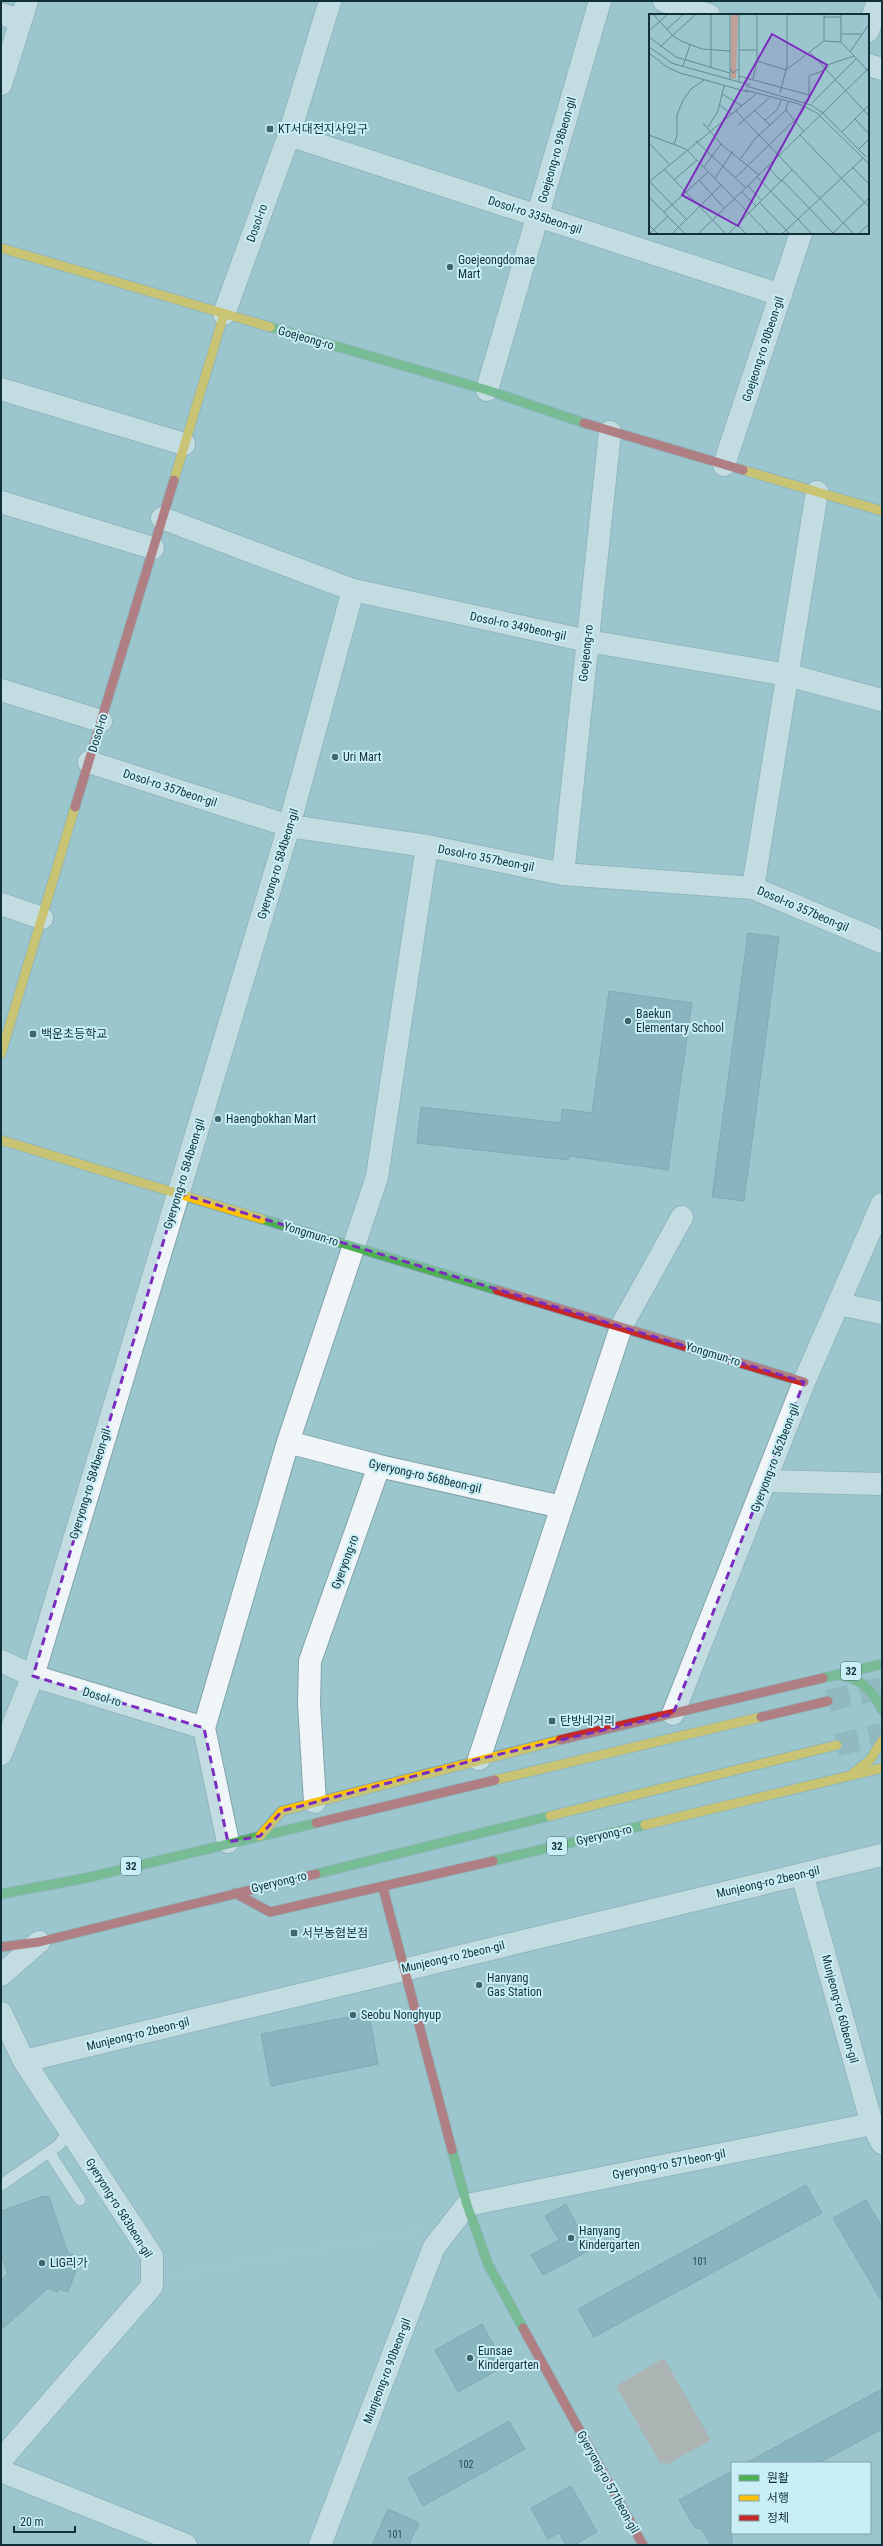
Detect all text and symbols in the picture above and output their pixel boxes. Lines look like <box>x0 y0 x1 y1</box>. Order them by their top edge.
inset map <box>649 14 869 234</box>
street label: Goejeong-ro 98beon-gil <box>535 95 579 205</box>
place label: KT서대전지사입구 <box>278 122 368 136</box>
marker: KT서대전지사입구 <box>265 124 275 134</box>
street label: Dosol-ro 335beon-gil <box>486 193 584 237</box>
street label: Dosol-ro <box>244 202 270 244</box>
place label: Goejeongdomae Mart <box>458 253 536 281</box>
marker: Goejeongdomae Mart <box>445 262 455 272</box>
street label: Goejeong-ro 90beon-gil <box>739 295 787 403</box>
street label: Goejeong-ro <box>277 323 335 353</box>
street label: Dosol-ro 349beon-gil <box>469 609 567 643</box>
street label: Goejeong-ro <box>576 624 596 682</box>
street label: Dosol-ro <box>86 712 110 754</box>
place label: Uri Mart <box>343 750 382 764</box>
marker: Uri Mart <box>330 752 340 762</box>
street label: Dosol-ro 357beon-gil <box>121 766 219 810</box>
street label: Gyeryong-ro 584beon-gil <box>255 807 301 921</box>
street label: Dosol-ro 357beon-gil <box>437 842 535 874</box>
street label: Dosol-ro 357beon-gil <box>755 883 851 935</box>
place label: Baekun Elementary School <box>636 1007 724 1035</box>
marker: Baekun Elementary School <box>623 1016 633 1026</box>
place label: 백운초등학교 <box>41 1027 107 1041</box>
marker: 백운초등학교 <box>28 1029 38 1039</box>
place label: Haengbokhan Mart <box>226 1112 317 1126</box>
marker: Haengbokhan Mart <box>213 1114 223 1124</box>
street label: Gyeryong-ro 584beon-gil <box>161 1117 207 1231</box>
street label: Yongmun-ro <box>282 1219 340 1249</box>
street label: Yongmun-ro <box>684 1339 742 1369</box>
street label: Gyeryong-ro 562beon-gil <box>748 1402 802 1514</box>
street label: Gyeryong-ro 584beon-gil <box>67 1427 113 1541</box>
street label: Gyeryong-ro 568beon-gil <box>367 1456 483 1496</box>
street label: Gyeryong-ro <box>329 1533 361 1591</box>
road number: 32 <box>841 1662 861 1680</box>
street label: Dosol-ro <box>81 1685 123 1709</box>
place label: 탄방네거리 <box>560 1714 615 1728</box>
marker: 탄방네거리 <box>547 1716 557 1726</box>
street label: Gyeryong-ro <box>575 1822 633 1848</box>
road number: 32 <box>547 1837 567 1855</box>
road number: 32 <box>121 1857 141 1875</box>
street label: Munjeong-ro 2beon-gil <box>715 1863 821 1901</box>
street label: Gyeryong-ro <box>250 1868 308 1896</box>
place label: 서부농협본점 <box>302 1926 368 1940</box>
marker: 서부농협본점 <box>289 1928 299 1938</box>
street label: Munjeong-ro 2beon-gil <box>400 1938 506 1976</box>
street label: Munjeong-ro 60beon-gil <box>819 1953 861 2065</box>
place label: Hanyang Gas Station <box>487 1971 542 1999</box>
marker: Hanyang Gas Station <box>474 1980 484 1990</box>
place label: Seobu Nonghyup <box>361 2008 441 2022</box>
marker: Seobu Nonghyup <box>348 2010 358 2020</box>
street label: Munjeong-ro 2beon-gil <box>85 2014 191 2054</box>
street label: Gyeryong-ro 571beon-gil <box>611 2146 727 2182</box>
street label: Gyeryong-ro 583beon-gil <box>83 2156 155 2260</box>
place label: Hanyang Kindergarten <box>579 2224 640 2252</box>
marker: Hanyang Kindergarten <box>566 2233 576 2243</box>
place label: LIG리가 <box>50 2256 88 2270</box>
house number: 101 <box>693 2256 707 2267</box>
marker: LIG리가 <box>37 2258 47 2268</box>
street label: Munjeong-ro 90beon-gil <box>360 2316 414 2426</box>
place label: Eunsae Kindergarten <box>478 2344 539 2372</box>
marker: Eunsae Kindergarten <box>465 2353 475 2363</box>
street label: Gyeryong-ro 571beon-gil <box>574 2428 642 2536</box>
house number: 102 <box>459 2459 473 2470</box>
legend <box>731 2462 871 2534</box>
text: 원활 <box>767 2471 789 2485</box>
text: 서행 <box>767 2491 789 2505</box>
scale bar <box>14 2508 75 2534</box>
text: 정체 <box>767 2511 789 2525</box>
text: 20 m <box>20 2515 44 2529</box>
house number: 101 <box>388 2529 402 2540</box>

